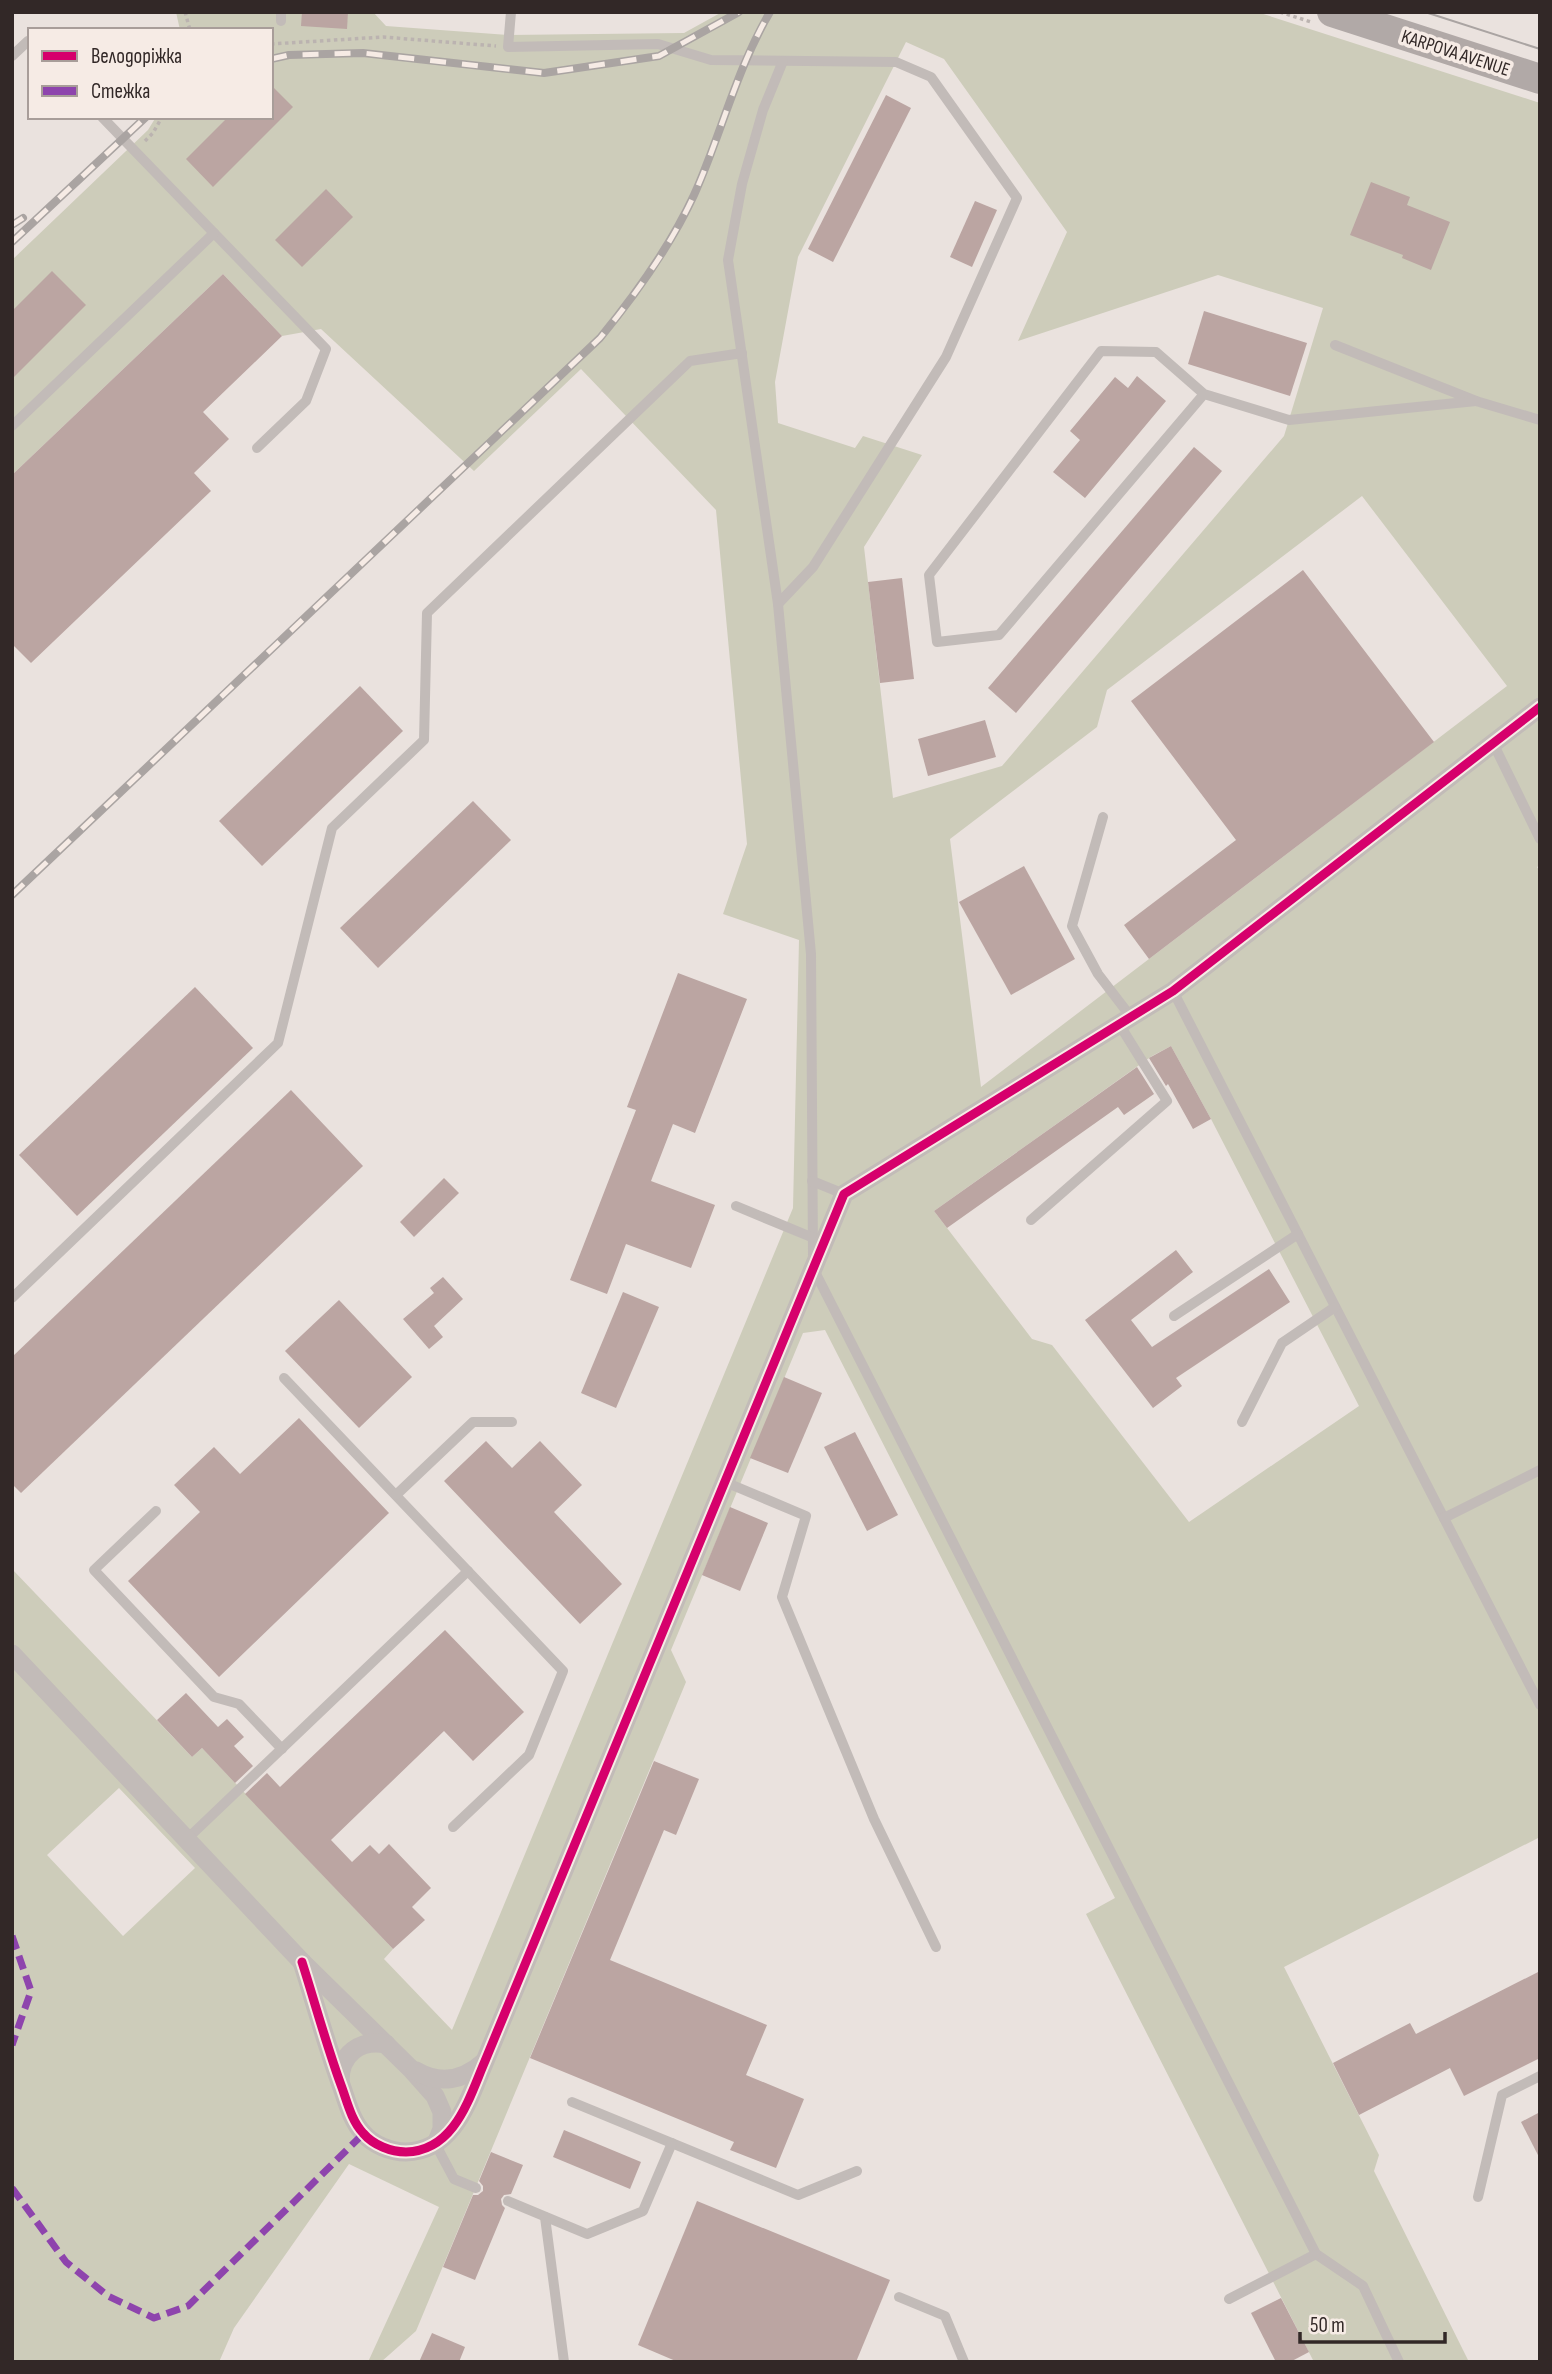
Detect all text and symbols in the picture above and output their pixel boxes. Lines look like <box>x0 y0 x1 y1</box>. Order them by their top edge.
street label: KARPOVA AVENUE <box>1398 25 1513 82</box>
legend <box>28 28 273 119</box>
text: Велодоріжка <box>91 44 182 69</box>
text: Стежка <box>91 79 150 104</box>
scale bar <box>1300 2300 1445 2344</box>
text: 50 m <box>1310 2313 1345 2338</box>

